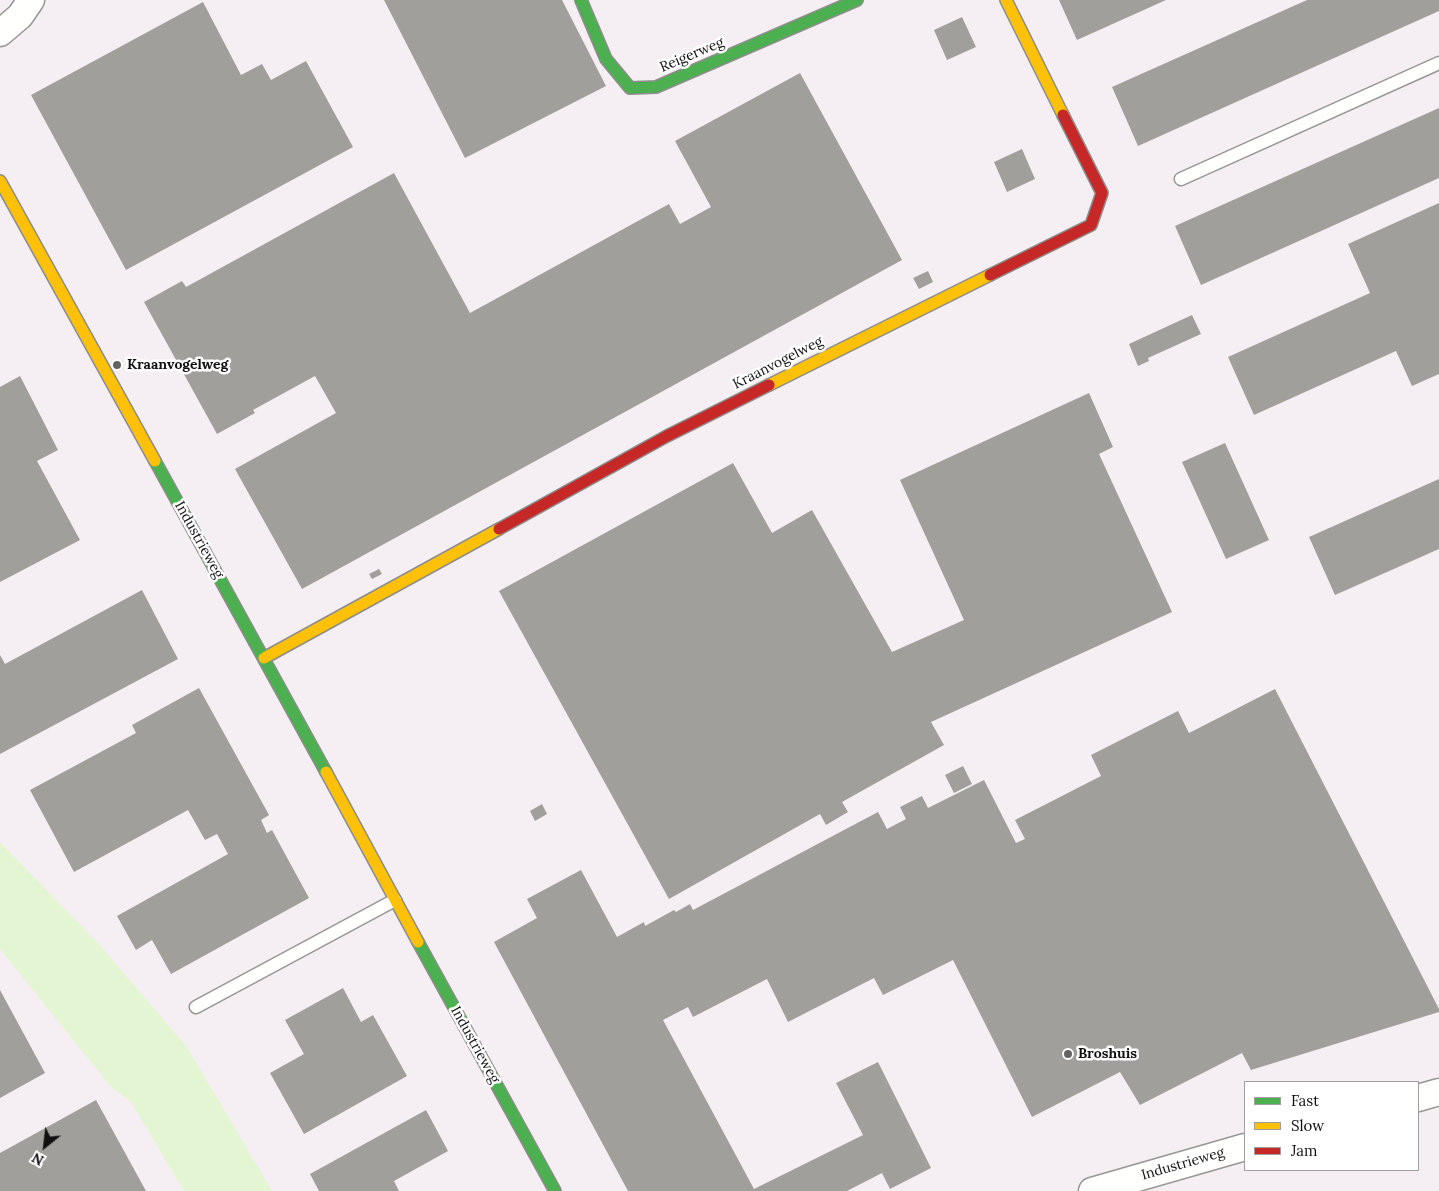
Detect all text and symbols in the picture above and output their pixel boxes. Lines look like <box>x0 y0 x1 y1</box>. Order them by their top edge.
street label: Reigerweg <box>657 34 727 76</box>
street label: Kraanvogelweg <box>730 333 826 393</box>
place label: Kraanvogelweg <box>127 357 228 373</box>
marker: Kraanvogelweg <box>111 359 123 371</box>
street label: Industrieweg <box>171 498 227 582</box>
street label: Industrieweg <box>447 1003 503 1087</box>
place label: Broshuis <box>1078 1046 1137 1062</box>
marker: Broshuis <box>1062 1048 1074 1060</box>
legend <box>1244 1081 1419 1171</box>
text: Fast <box>1291 1091 1319 1110</box>
text: Slow <box>1291 1116 1324 1135</box>
north arrow <box>20 1121 70 1171</box>
text: Jam <box>1291 1141 1318 1160</box>
street label: Industrieweg <box>1140 1144 1226 1184</box>
text: N <box>29 1149 47 1170</box>

